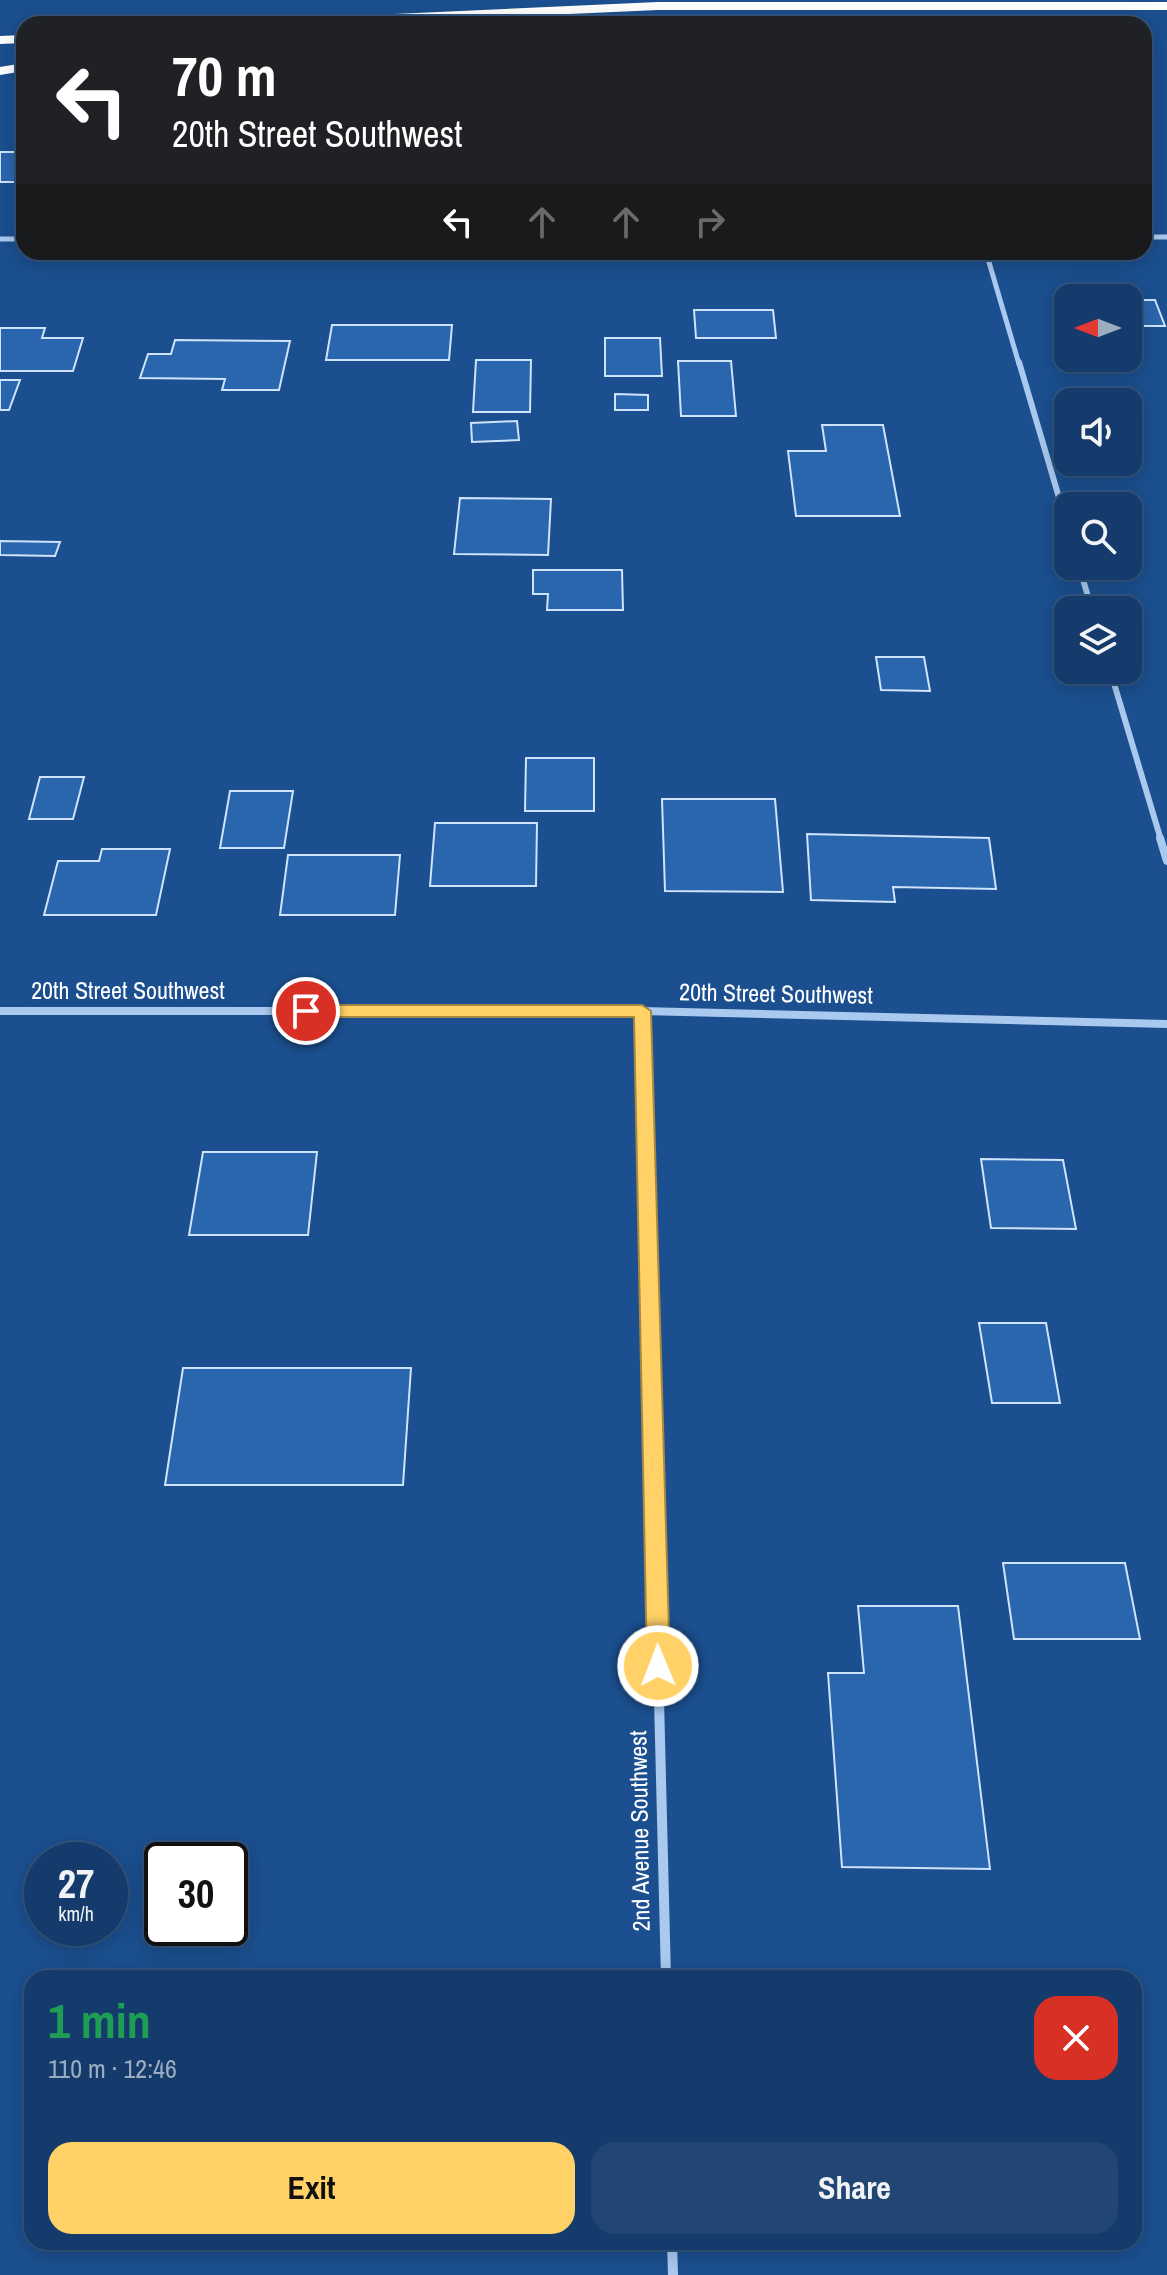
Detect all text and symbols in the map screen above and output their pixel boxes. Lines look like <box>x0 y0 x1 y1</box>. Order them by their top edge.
text: 70 m <box>172 38 277 113</box>
icon: left <box>40 48 144 152</box>
text: 20th Street Southwest <box>172 110 462 158</box>
icon: left <box>436 200 480 244</box>
icon: ahead <box>520 200 564 244</box>
icon: ahead <box>604 200 648 244</box>
icon: right <box>688 200 732 244</box>
north arrow <box>1054 284 1142 372</box>
map controls <box>1054 284 1142 684</box>
button: sound <box>1054 388 1142 476</box>
button: search <box>1054 492 1142 580</box>
button: layers <box>1054 596 1142 684</box>
street label: 20th Street Southwest <box>31 974 225 1006</box>
street label: 20th Street Southwest <box>679 975 874 1011</box>
pin <box>272 977 340 1045</box>
icon: arrive <box>284 989 328 1033</box>
position arrow <box>616 1624 700 1708</box>
street label: 2nd Avenue Southwest <box>621 1730 657 1932</box>
speed limit sign: 30 <box>144 1842 248 1946</box>
text: 27 <box>58 1857 94 1910</box>
text: km/h <box>58 1900 94 1927</box>
text: 1 min <box>48 1988 151 2053</box>
button: close <box>1034 1996 1118 2080</box>
text: 110 m · 12:46 <box>48 2051 177 2086</box>
button: Exit <box>48 2142 575 2234</box>
button: Share <box>591 2142 1118 2234</box>

